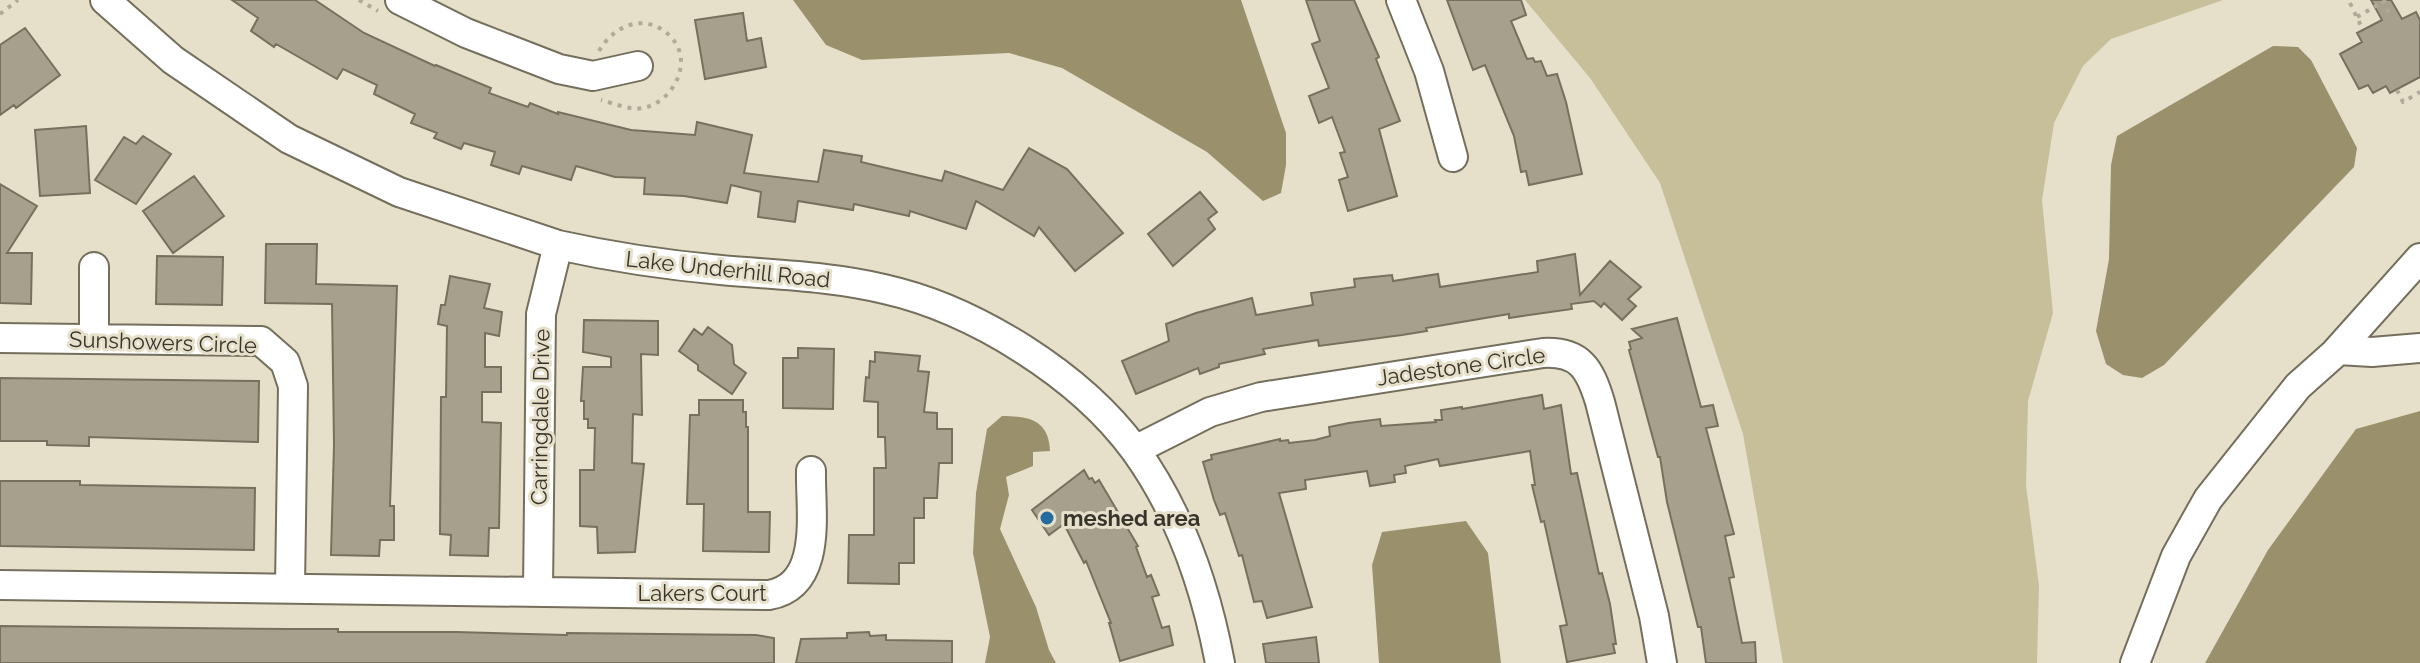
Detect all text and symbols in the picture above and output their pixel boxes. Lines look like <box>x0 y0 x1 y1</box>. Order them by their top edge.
street label: Lake Underhill Road <box>625 245 831 293</box>
street label: Sunshowers Circle <box>69 326 257 358</box>
street label: Carringdale Drive <box>525 328 555 505</box>
street label: Jadestone Circle <box>1375 341 1547 391</box>
place label: meshed area <box>1063 505 1200 531</box>
marker: meshed area <box>1038 509 1056 527</box>
street label: Lakers Court <box>637 580 767 606</box>

